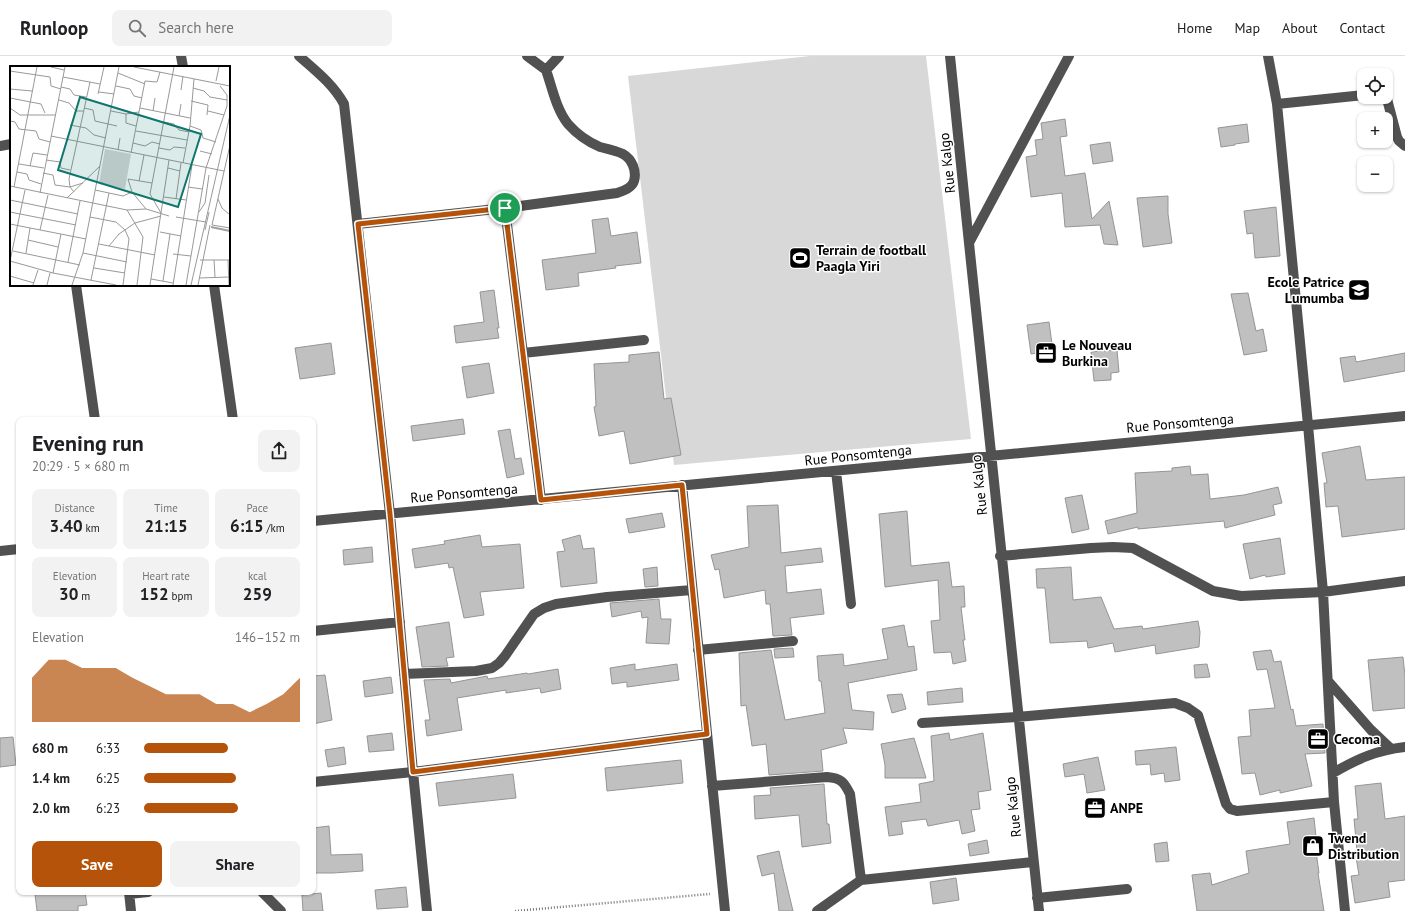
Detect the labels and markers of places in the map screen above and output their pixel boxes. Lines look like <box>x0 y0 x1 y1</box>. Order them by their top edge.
pin <box>488 191 522 225</box>
place label: Terrain de football Paagla Yiri <box>816 241 927 275</box>
sports icon: Terrain de football Paagla Yiri <box>787 245 813 271</box>
place label: Ecole Patrice Lumumba <box>1268 273 1344 307</box>
school or university icon: Ecole Patrice Lumumba <box>1346 277 1372 303</box>
place label: Le Nouveau Burkina <box>1062 336 1132 370</box>
office icon: Le Nouveau Burkina <box>1033 340 1059 366</box>
office icon: Cecoma <box>1305 726 1331 752</box>
place label: Cecoma <box>1334 730 1380 748</box>
office icon: ANPE <box>1082 795 1108 821</box>
place label: ANPE <box>1110 799 1143 817</box>
place label: Twend Distribution <box>1328 829 1399 863</box>
shop icon: Twend Distribution <box>1300 833 1326 859</box>

